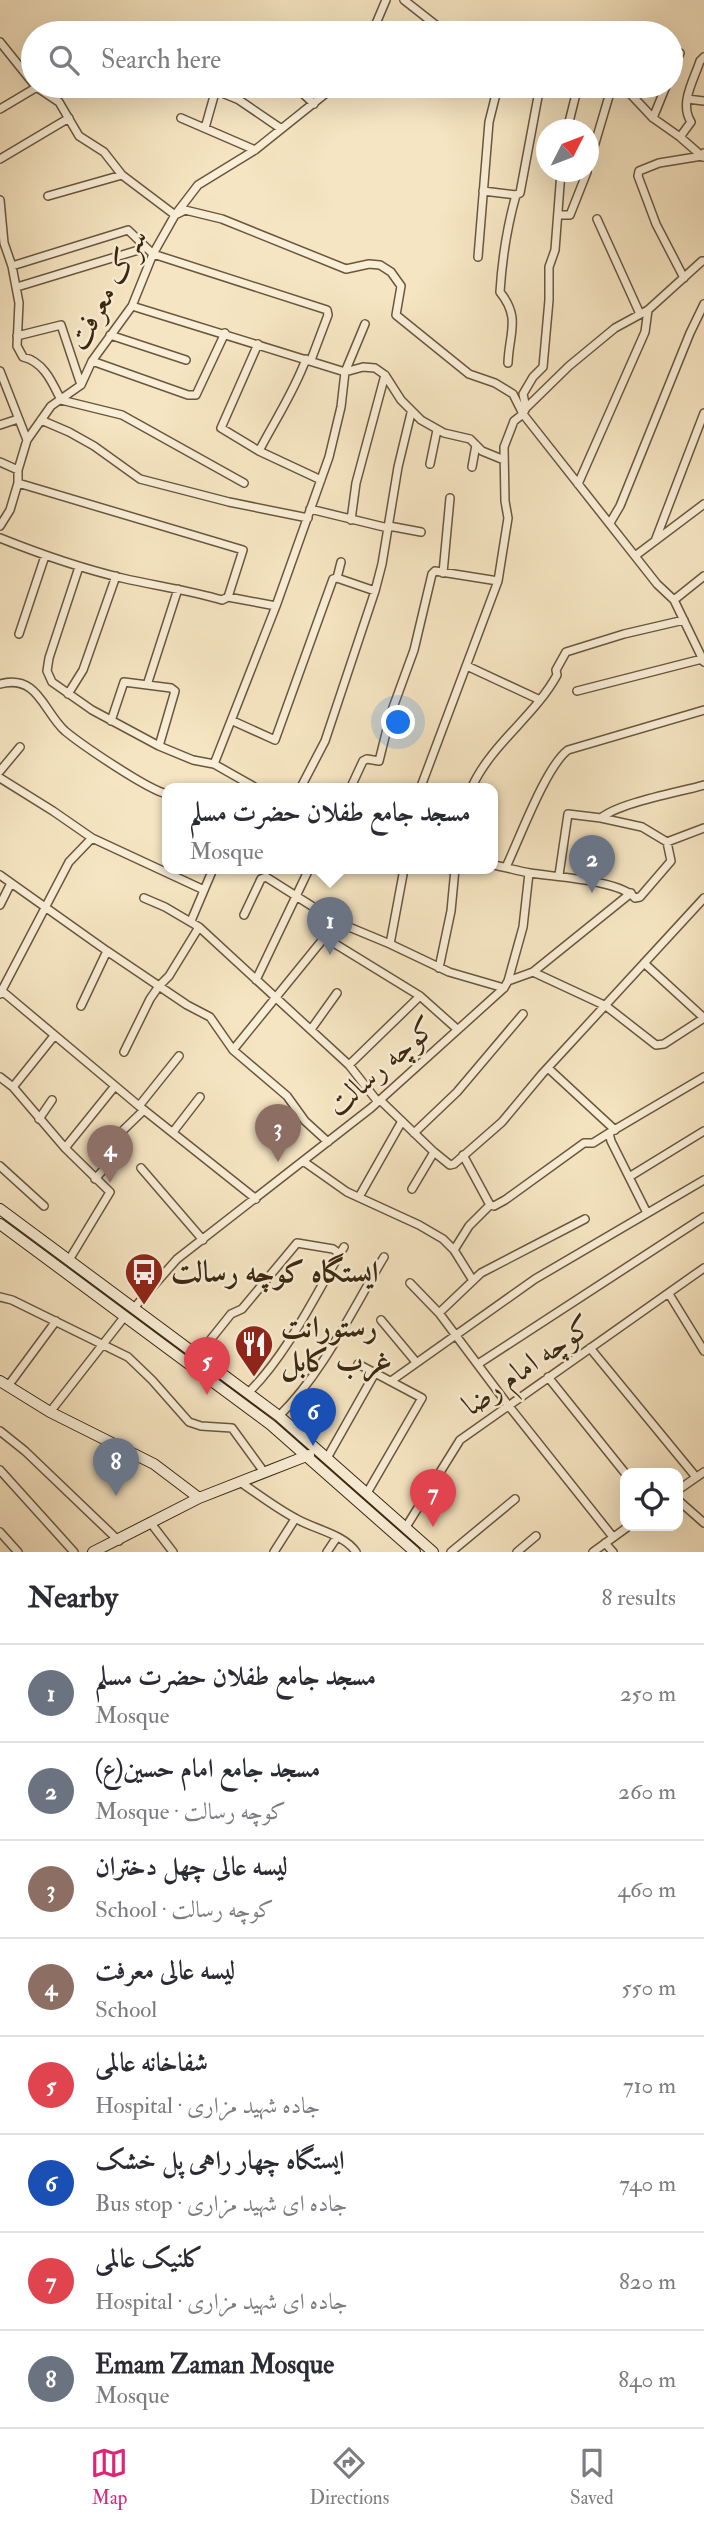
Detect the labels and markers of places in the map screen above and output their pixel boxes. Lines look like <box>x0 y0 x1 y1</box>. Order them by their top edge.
pin: 2 <box>569 835 615 893</box>
pin: 1 <box>307 897 353 955</box>
pin: 3 <box>255 1104 301 1162</box>
pin: 4 <box>87 1125 133 1183</box>
bus stop icon: ایستگاه کوچه رسالت <box>123 1251 165 1306</box>
place label: ایستگاه کوچه رسالت <box>171 1252 379 1293</box>
place label: رستورانت غرب کابل <box>281 1309 392 1382</box>
restaurant icon: رستورانت غرب کابل <box>233 1323 275 1378</box>
pin: 5 <box>184 1337 230 1395</box>
pin: 6 <box>290 1388 336 1446</box>
pin: 8 <box>93 1438 139 1496</box>
pin: 7 <box>410 1469 456 1527</box>

